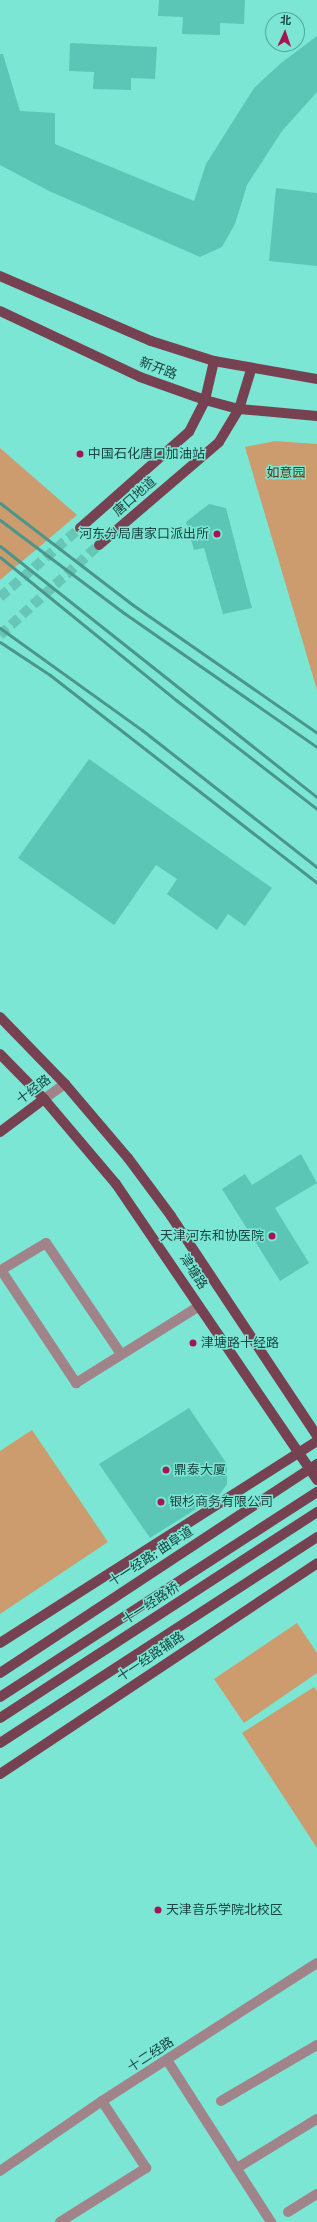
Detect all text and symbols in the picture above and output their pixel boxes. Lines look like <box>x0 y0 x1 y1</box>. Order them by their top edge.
north arrow <box>265 12 305 52</box>
text: 北 <box>280 14 291 27</box>
street label: 新开路 <box>137 355 179 383</box>
place label: 中国石化唐口加油站 <box>88 446 205 462</box>
marker: 中国石化唐口加油站 <box>75 449 85 459</box>
park label: 如意园 <box>267 465 305 481</box>
street label: 唐口地道 <box>110 474 160 520</box>
place label: 河东分局唐家口派出所 <box>79 526 209 542</box>
marker: 河东分局唐家口派出所 <box>212 529 222 539</box>
street label: 十经路 <box>14 1072 54 1108</box>
place label: 天津河东和协医院 <box>160 1228 264 1244</box>
marker: 天津河东和协医院 <box>267 1231 277 1241</box>
street label: 津塘路 <box>176 1251 210 1293</box>
place label: 津塘路十经路 <box>201 1335 279 1351</box>
marker: 津塘路十经路 <box>188 1338 198 1348</box>
place label: 鼎泰大厦 <box>174 1462 226 1478</box>
marker: 鼎泰大厦 <box>161 1465 171 1475</box>
place label: 银杉商务有限公司 <box>169 1494 273 1510</box>
marker: 银杉商务有限公司 <box>156 1497 166 1507</box>
street label: 十一经路; 曲阜道 <box>106 1524 196 1590</box>
street label: 十一经路桥 <box>119 1580 183 1628</box>
street label: 十一经路辅路 <box>114 1629 188 1685</box>
place label: 天津音乐学院北校区 <box>166 1902 283 1918</box>
marker: 天津音乐学院北校区 <box>153 1905 163 1915</box>
street label: 十二经路 <box>125 2034 177 2076</box>

